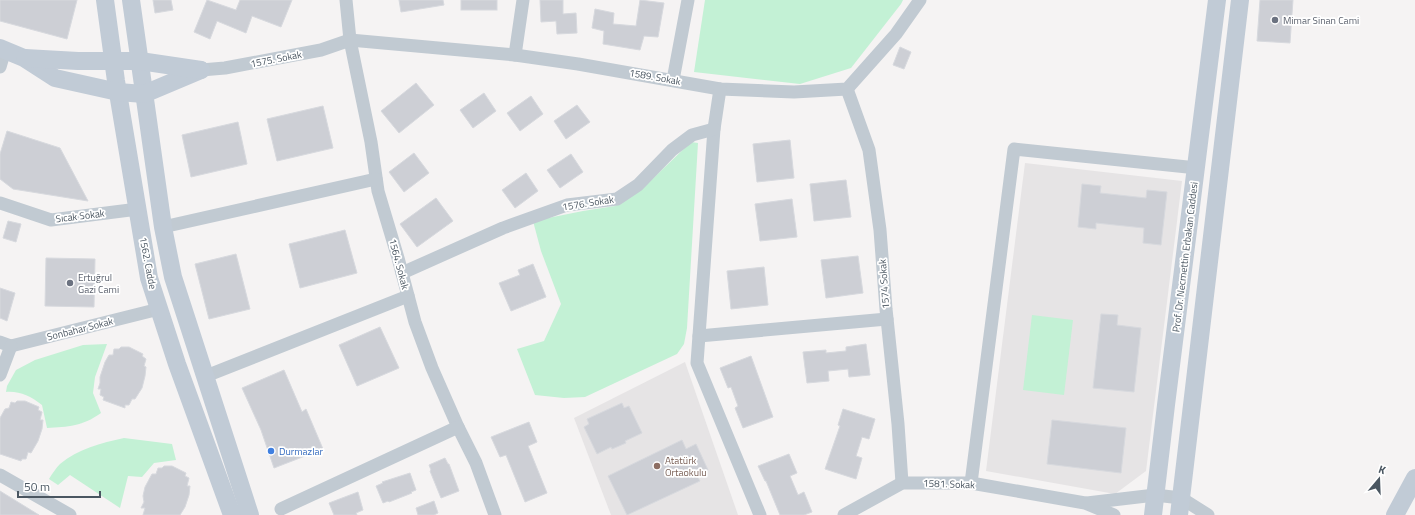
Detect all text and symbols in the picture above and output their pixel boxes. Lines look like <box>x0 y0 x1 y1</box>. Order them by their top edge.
place label: Mimar Sinan Cami <box>1283 13 1359 28</box>
marker: Mimar Sinan Cami <box>1270 15 1280 25</box>
street label: 1575. Sokak <box>249 47 303 71</box>
street label: 1589. Sokak <box>628 65 682 89</box>
street label: Prof. Dr. Necmettin Erbakan Caddesi <box>1168 181 1202 333</box>
street label: 1576. Sokak <box>561 191 615 214</box>
street label: Sıcak Sokak <box>55 206 106 226</box>
street label: 1562. Cadde <box>136 236 160 290</box>
street label: 1564. Sokak <box>385 237 413 291</box>
street label: 1574 Sokak <box>875 258 893 309</box>
place label: Ertuğrul Gazi Cami <box>78 270 119 297</box>
marker: Ertuğrul Gazi Cami <box>65 278 75 288</box>
street label: Sonbahar Sokak <box>45 313 115 344</box>
place label: Durmazlar <box>279 444 323 459</box>
marker: Durmazlar <box>266 446 276 456</box>
place label: Atatürk Ortaokulu <box>665 453 707 480</box>
north arrow <box>1359 459 1399 499</box>
marker: Atatürk Ortaokulu <box>652 461 662 471</box>
text: K <box>1377 461 1388 478</box>
scale bar <box>18 473 100 499</box>
street label: 1581. Sokak <box>923 476 975 492</box>
text: 50 m <box>24 477 50 496</box>

